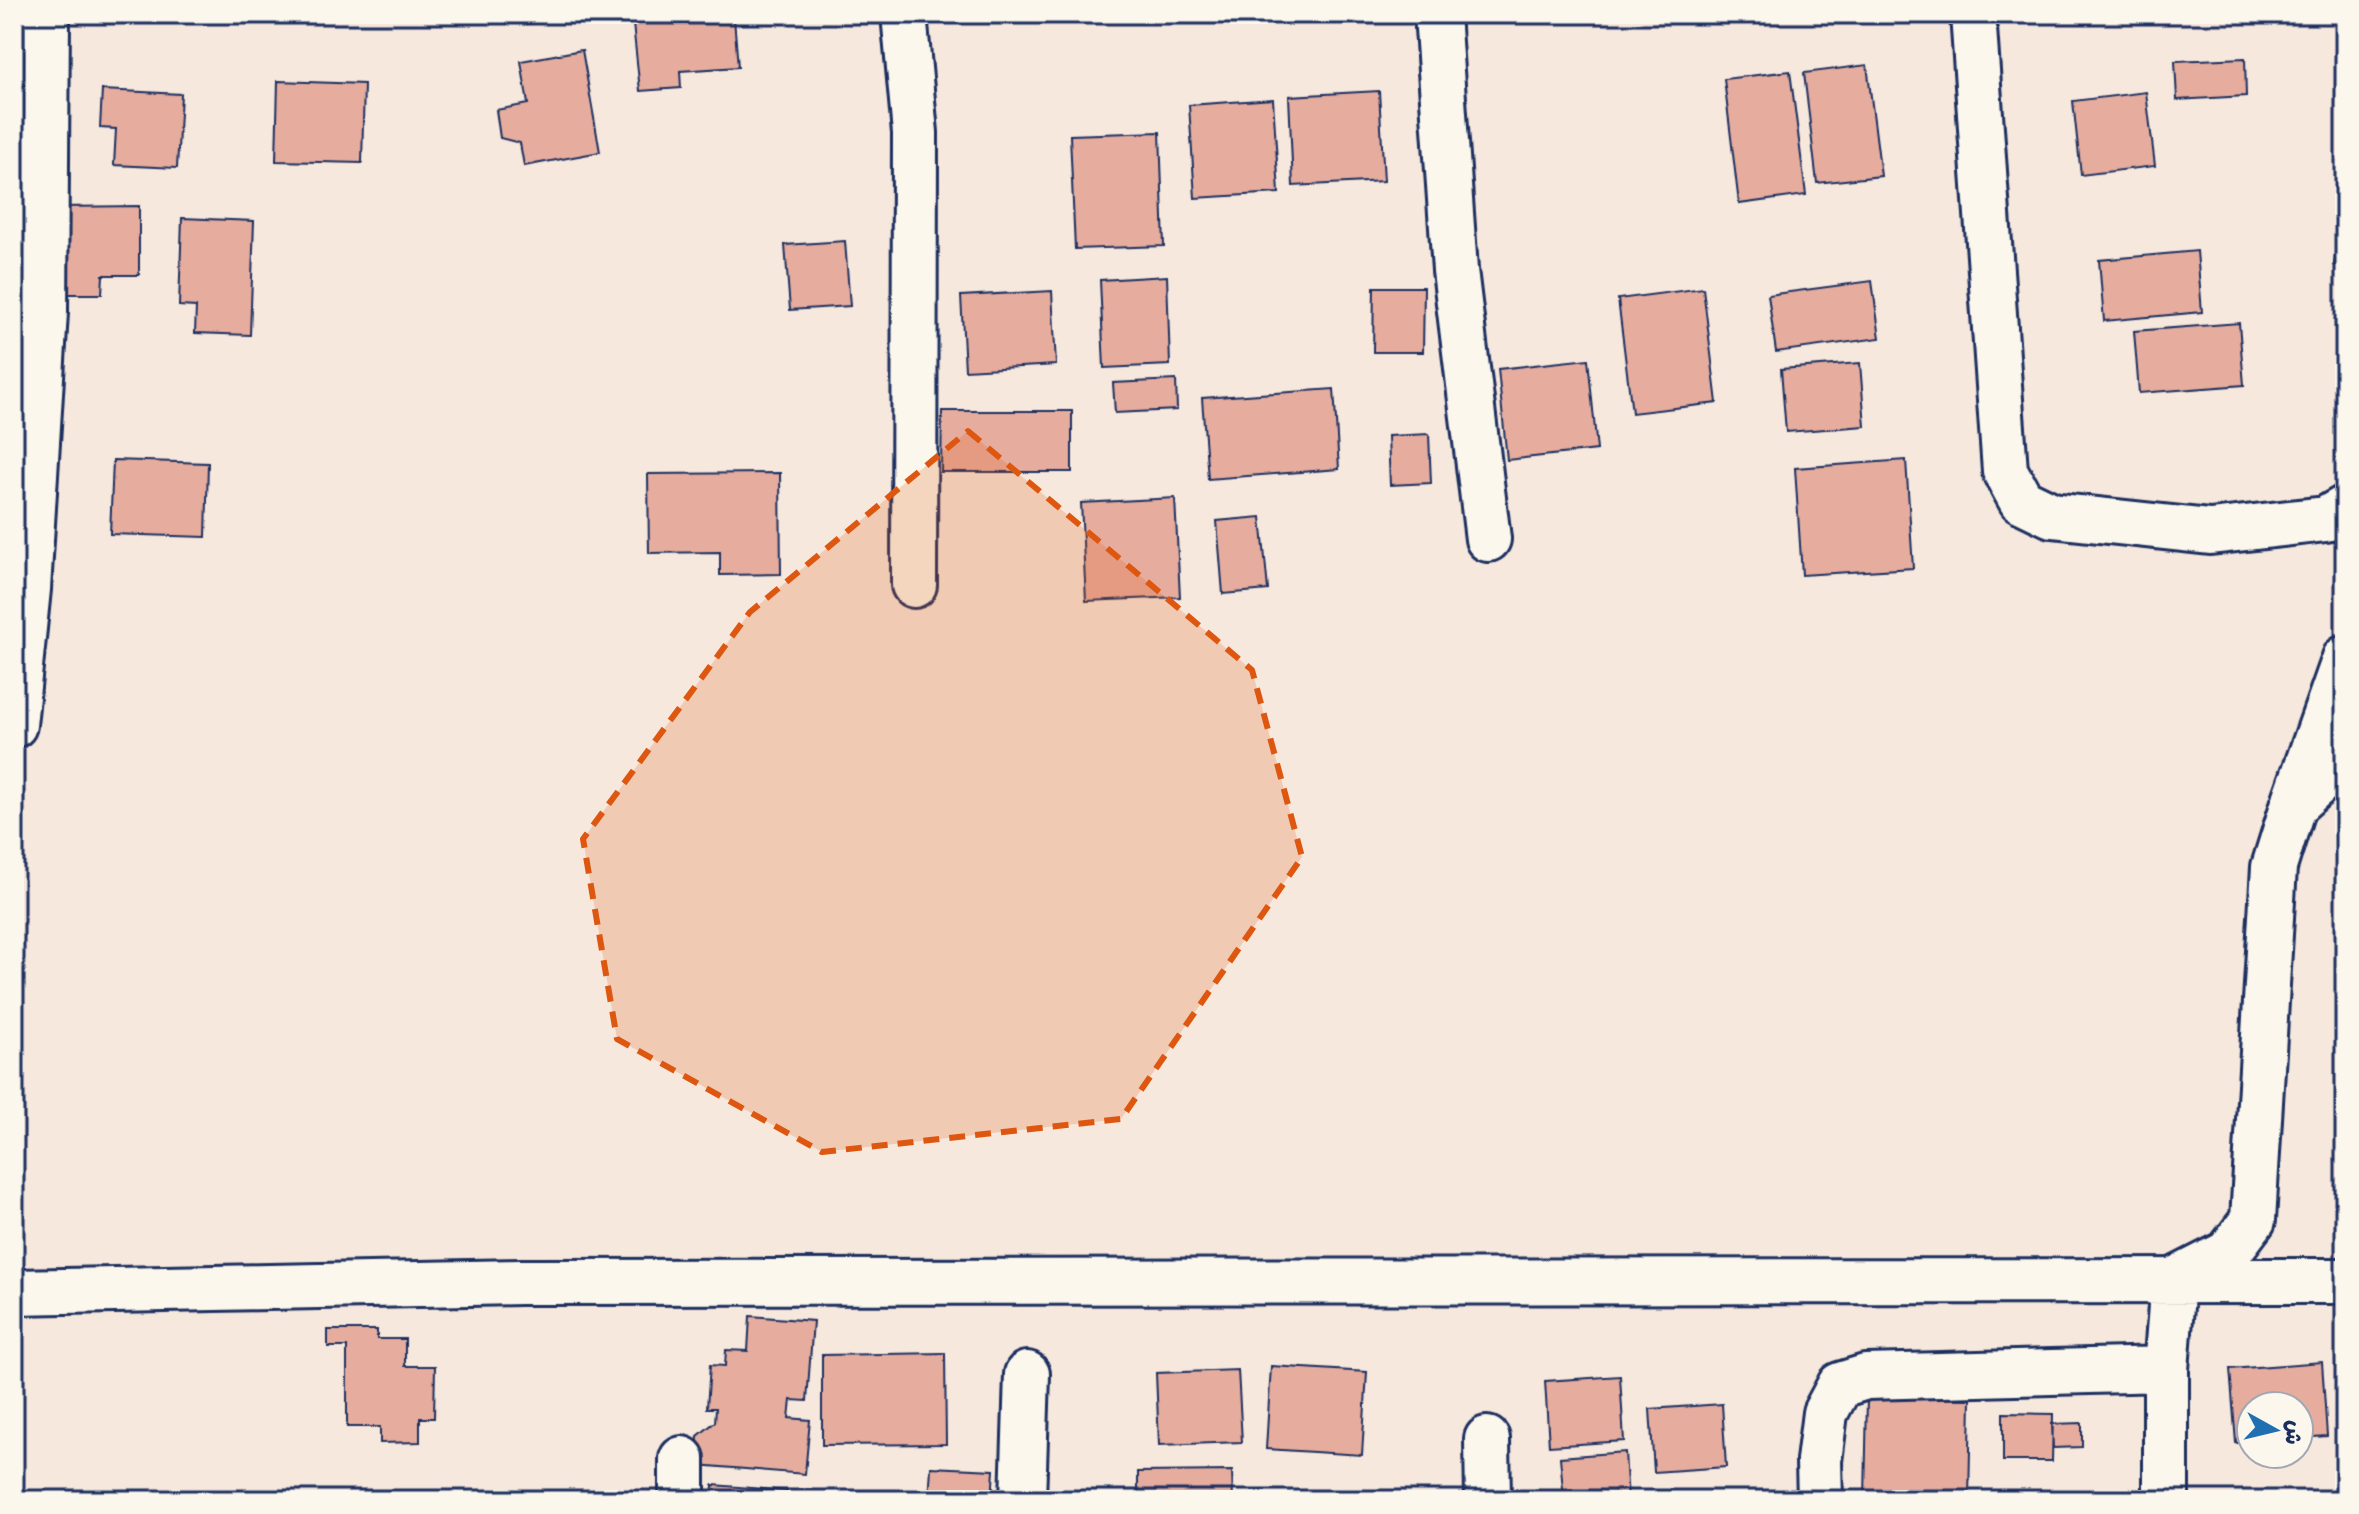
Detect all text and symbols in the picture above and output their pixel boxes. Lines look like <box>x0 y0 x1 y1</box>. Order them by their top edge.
north arrow <box>2235 1390 2315 1470</box>
text: ش <box>2274 1418 2308 1446</box>

